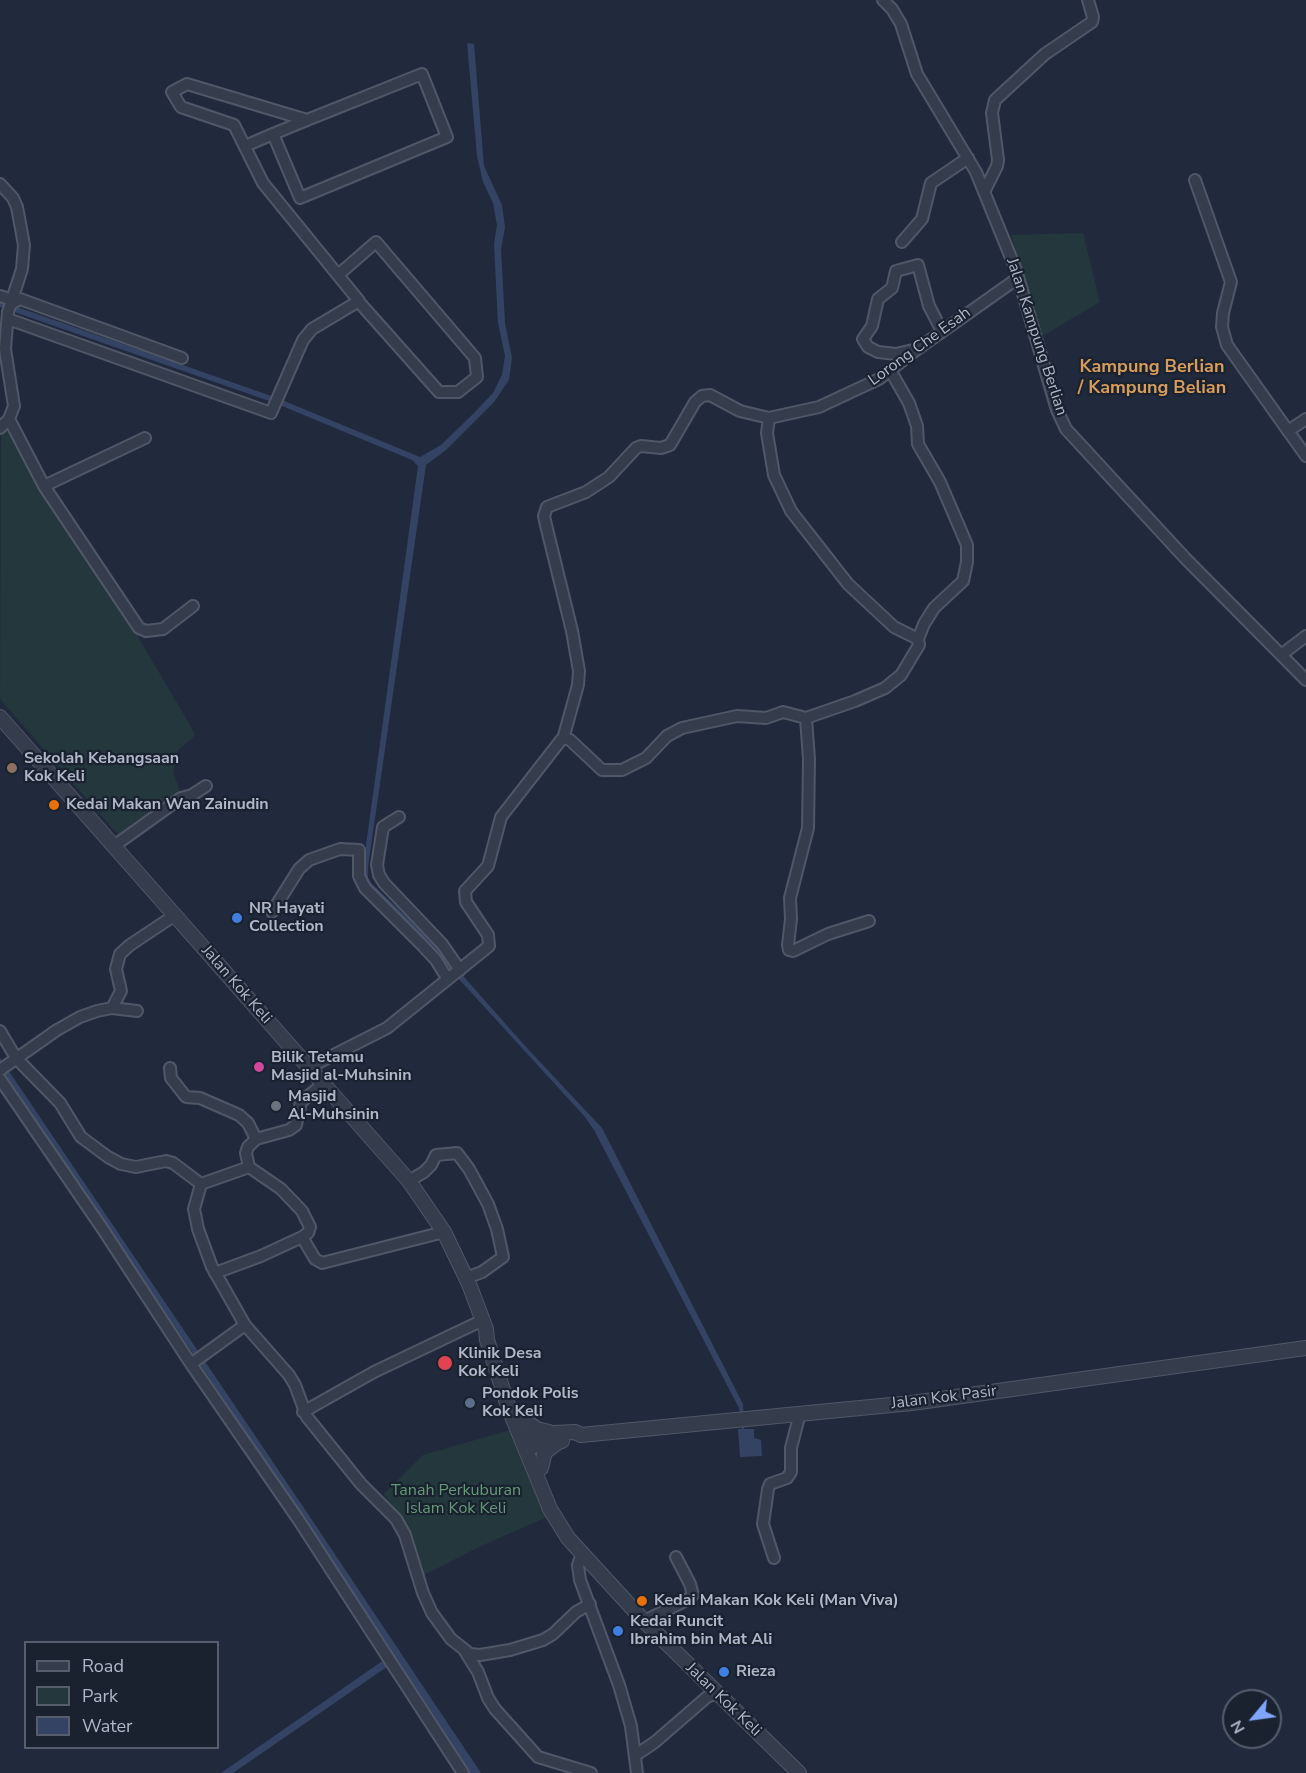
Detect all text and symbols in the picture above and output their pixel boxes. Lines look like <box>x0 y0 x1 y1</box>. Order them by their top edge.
street label: Jalan Kampung Berlian <box>1001 256 1071 418</box>
street label: Lorong Che Esah <box>865 304 975 390</box>
district label: Kampung Berlian / Kampung Belian <box>1078 357 1226 400</box>
place label: Sekolah Kebangsaan Kok Keli <box>24 749 179 787</box>
marker: Sekolah Kebangsaan Kok Keli <box>5 761 19 775</box>
place label: Kedai Makan Wan Zainudin <box>66 795 269 815</box>
marker: Kedai Makan Wan Zainudin <box>47 798 61 812</box>
place label: NR Hayati Collection <box>249 899 325 937</box>
marker: NR Hayati Collection <box>230 911 244 925</box>
street label: Jalan Kok Keli <box>197 942 275 1028</box>
place label: Bilik Tetamu Masjid al-Muhsinin <box>271 1048 412 1086</box>
marker: Bilik Tetamu Masjid al-Muhsinin <box>252 1060 266 1074</box>
place label: Masjid Al-Muhsinin <box>288 1087 379 1125</box>
marker: Masjid Al-Muhsinin <box>269 1099 283 1113</box>
place label: Klinik Desa Kok Keli <box>458 1344 542 1382</box>
marker: Klinik Desa Kok Keli <box>436 1354 454 1372</box>
street label: Jalan Kok Pasir <box>890 1382 998 1414</box>
place label: Pondok Polis Kok Keli <box>482 1384 579 1422</box>
marker: Pondok Polis Kok Keli <box>463 1396 477 1410</box>
park label: Tanah Perkuburan Islam Kok Keli <box>391 1481 521 1519</box>
place label: Kedai Makan Kok Keli (Man Viva) <box>654 1591 899 1611</box>
marker: Kedai Makan Kok Keli (Man Viva) <box>635 1594 649 1608</box>
place label: Kedai Runcit Ibrahim bin Mat Ali <box>630 1612 772 1650</box>
marker: Kedai Runcit Ibrahim bin Mat Ali <box>611 1624 625 1638</box>
legend <box>24 1641 219 1749</box>
text: Road <box>82 1654 124 1678</box>
street label: Jalan Kok Keli <box>681 1659 765 1741</box>
place label: Rieza <box>736 1662 776 1682</box>
marker: Rieza <box>717 1665 731 1679</box>
text: Park <box>82 1684 118 1708</box>
north arrow <box>1222 1689 1282 1749</box>
text: Water <box>82 1714 133 1738</box>
text: N <box>1225 1716 1251 1737</box>

